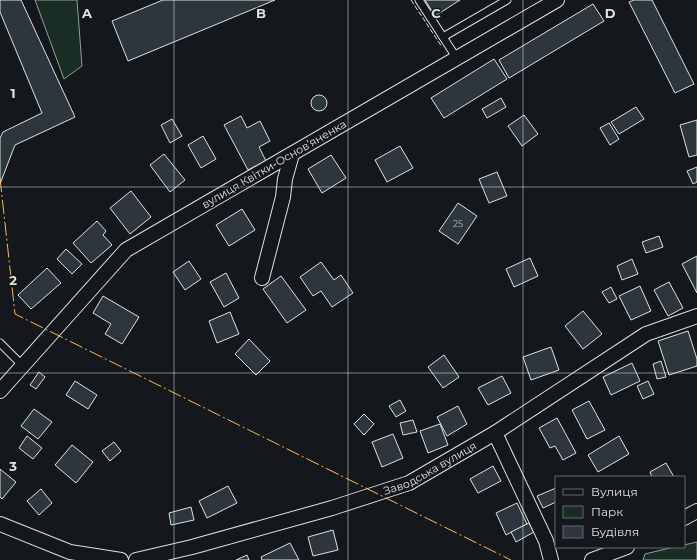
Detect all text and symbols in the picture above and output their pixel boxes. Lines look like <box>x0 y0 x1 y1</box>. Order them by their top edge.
text: A <box>81 5 93 21</box>
text: B <box>256 5 266 21</box>
text: C <box>431 5 441 21</box>
text: D <box>605 5 616 21</box>
text: 1 <box>10 85 16 101</box>
street label: вулиця Квітки-Основʼяненка <box>199 117 349 211</box>
house number: 25 <box>453 218 463 229</box>
text: 2 <box>9 272 17 288</box>
street label: Заводська вулиця <box>382 438 479 498</box>
text: 3 <box>8 458 17 474</box>
legend <box>555 476 685 548</box>
text: Вулиця <box>591 484 638 499</box>
text: Парк <box>591 504 623 519</box>
text: Будівля <box>591 524 639 539</box>

